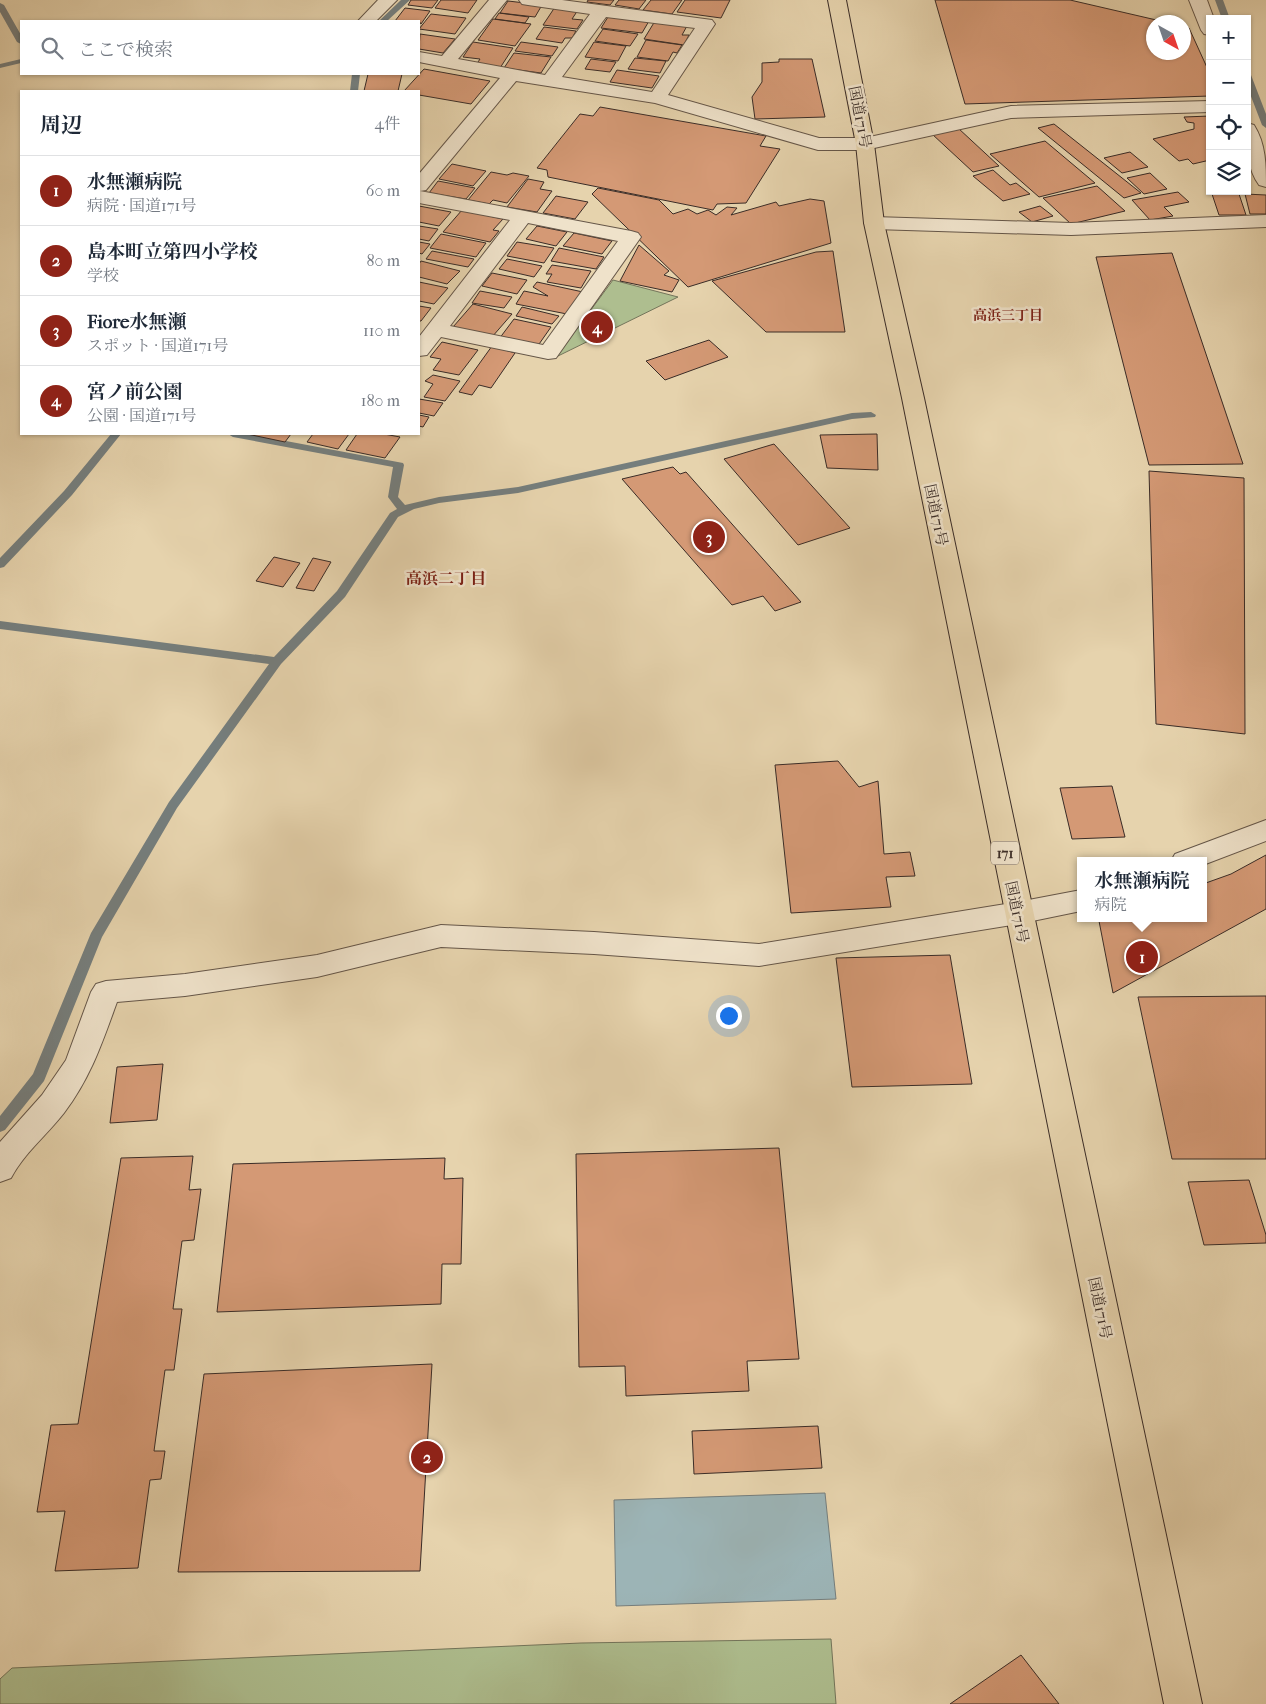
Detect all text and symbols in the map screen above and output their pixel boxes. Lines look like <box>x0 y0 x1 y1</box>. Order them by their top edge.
north arrow <box>1146 15 1191 60</box>
map controls <box>1206 15 1251 195</box>
button: + <box>1206 15 1251 60</box>
search box <box>20 20 420 75</box>
icon: search <box>38 34 66 62</box>
text: ここで検索 <box>78 39 173 61</box>
button: − <box>1206 60 1251 105</box>
street label: 国道171号 <box>845 84 875 150</box>
button: locate <box>1206 105 1251 150</box>
text: 周辺 <box>40 113 82 137</box>
text: 4件 <box>375 114 400 133</box>
button: layers <box>1206 150 1251 195</box>
text: 水無瀬病院 <box>87 171 182 193</box>
text: 1 <box>53 181 59 200</box>
text: 60 m <box>366 181 400 200</box>
text: 病院 · 国道171号 <box>87 196 196 215</box>
text: 島本町立第四小学校 <box>87 241 258 263</box>
text: 2 <box>52 251 60 270</box>
text: 80 m <box>366 251 400 270</box>
text: 学校 <box>87 266 119 285</box>
district label: 高浜三丁目 <box>973 307 1043 324</box>
pin: 4 <box>581 308 613 346</box>
text: Fiore水無瀬 <box>87 311 187 333</box>
text: 3 <box>53 321 59 340</box>
text: 110 m <box>363 321 400 340</box>
text: スポット · 国道171号 <box>87 336 228 355</box>
text: 宮ノ前公園 <box>87 381 182 403</box>
text: 4 <box>51 391 61 410</box>
text: 180 m <box>361 391 400 410</box>
text: 公園 · 国道171号 <box>87 406 196 425</box>
street label: 国道171号 <box>921 482 951 548</box>
pin: 3 <box>693 518 725 556</box>
district label: 高浜二丁目 <box>406 569 486 588</box>
road number: 171 <box>991 841 1019 864</box>
popup <box>1077 857 1207 922</box>
text: 水無瀬病院 <box>1094 870 1190 892</box>
street label: 国道171号 <box>1002 879 1032 945</box>
text: 病院 <box>1094 895 1127 914</box>
pin: 1 <box>1126 938 1158 976</box>
your location <box>716 1003 742 1029</box>
street label: 国道171号 <box>1085 1275 1115 1341</box>
pin: 2 <box>411 1438 443 1476</box>

